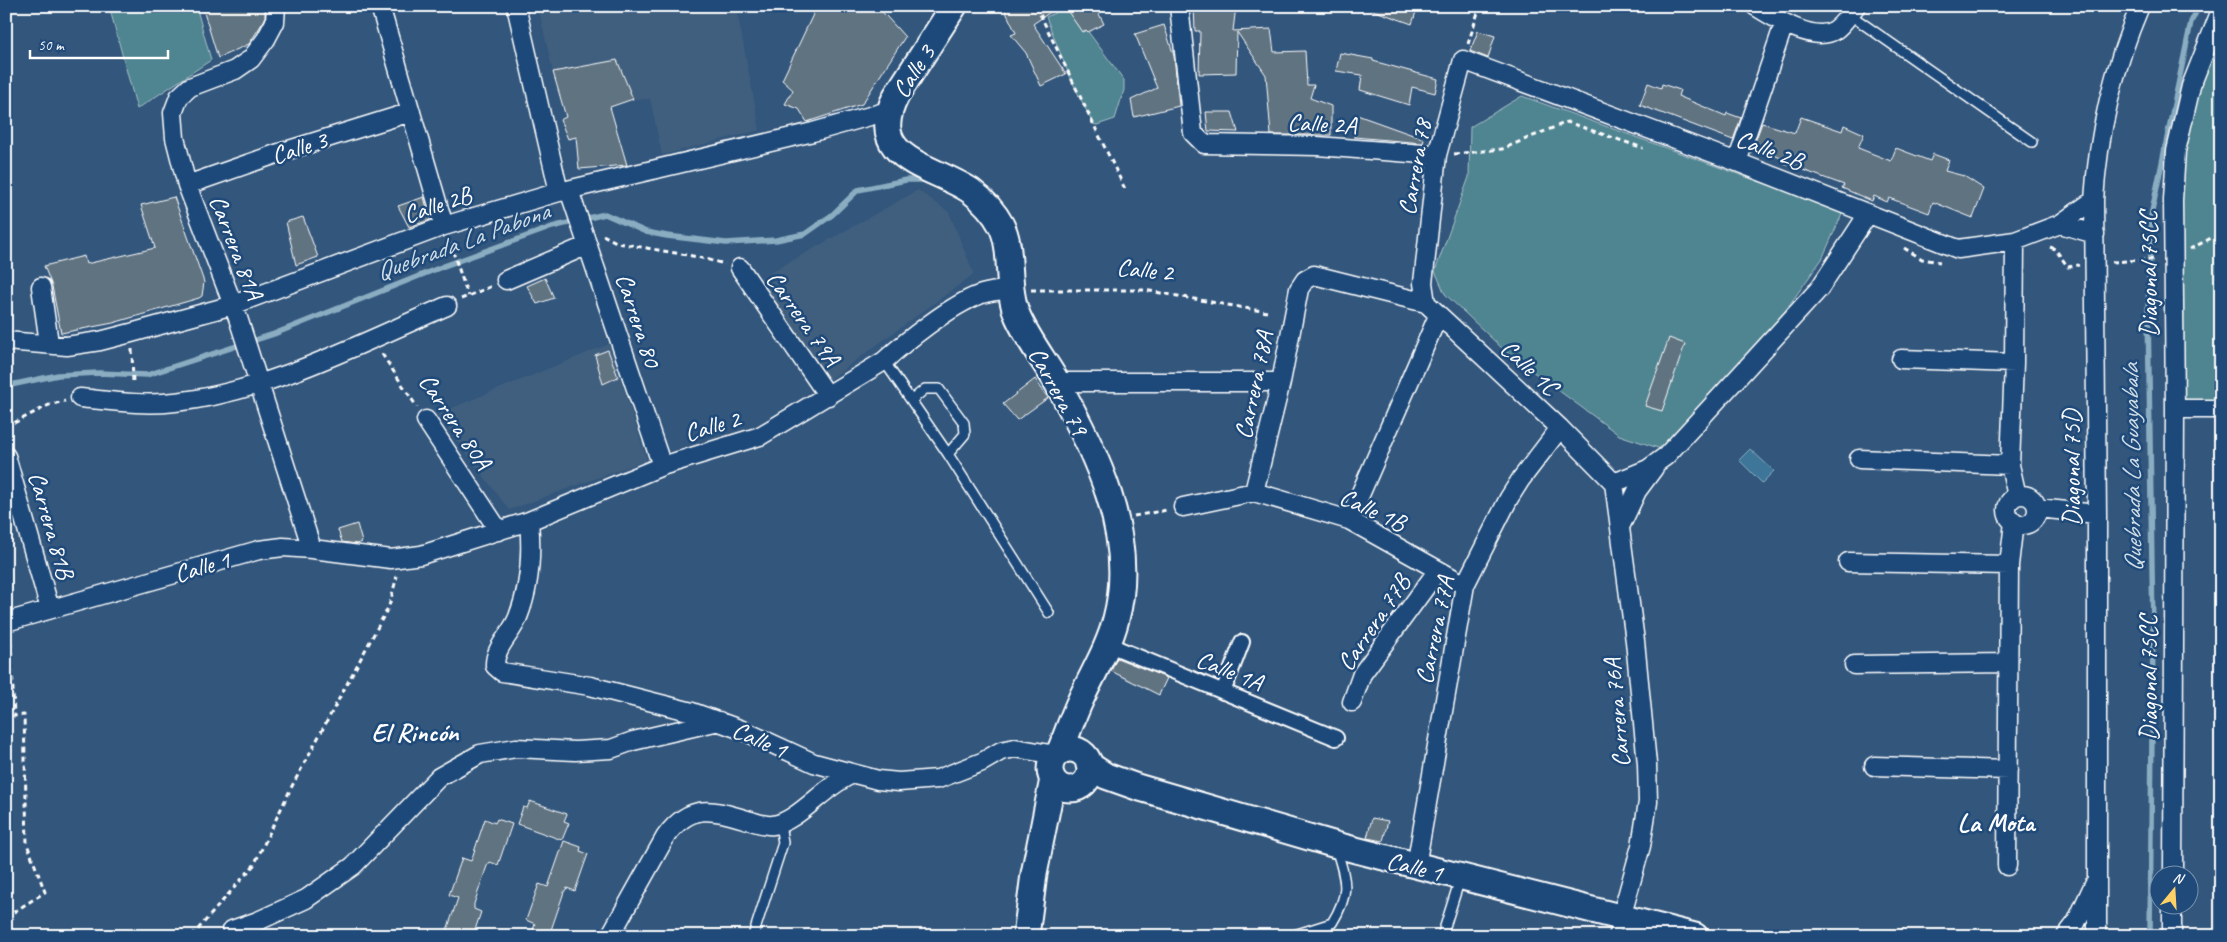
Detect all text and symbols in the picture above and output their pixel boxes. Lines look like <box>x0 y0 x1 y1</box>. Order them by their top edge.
scale bar <box>30 28 168 60</box>
text: 50 m <box>38 36 65 55</box>
street label: Calle 3 <box>885 38 944 104</box>
street label: Calle 2A <box>1287 106 1359 142</box>
street label: Carrera 78 <box>1391 114 1440 218</box>
street label: Calle 3 <box>267 123 333 172</box>
street label: Calle 2B <box>1731 123 1810 178</box>
street label: Calle 2B <box>399 178 477 231</box>
street label: Carrera 81A <box>202 191 271 305</box>
water label: Quebrada La Pabona <box>371 194 556 288</box>
street label: Diagonal 75CC <box>2133 208 2165 337</box>
street label: Calle 2 <box>1115 251 1176 289</box>
street label: Carrera 79A <box>759 265 848 374</box>
street label: Carrera 80 <box>608 269 669 373</box>
street label: Carrera 78A <box>1227 327 1281 442</box>
street label: Calle 1C <box>1493 333 1567 404</box>
street label: Carrera 79 <box>1021 341 1096 443</box>
water label: Quebrada La Guayabala <box>2113 361 2150 573</box>
street label: Carrera 80A <box>411 367 500 477</box>
street label: Calle 2 <box>681 402 746 449</box>
street label: Diagonal 75D <box>2056 407 2088 526</box>
street label: Carrera 81B <box>21 468 82 584</box>
street label: Calle 1B <box>1334 481 1413 540</box>
street label: Calle 1 <box>171 543 236 590</box>
street label: Carrera 77B <box>1330 567 1419 677</box>
street label: Carrera 77A <box>1408 572 1462 687</box>
street label: Diagonal 75CC <box>2133 612 2165 741</box>
street label: Calle 1A <box>1192 643 1269 699</box>
street label: Carrera 76A <box>1596 656 1638 769</box>
street label: Calle 1 <box>727 714 794 767</box>
district label: El Rincón <box>371 716 460 749</box>
district label: La Mota <box>1958 806 2037 839</box>
street label: Calle 1 <box>1383 845 1448 890</box>
north arrow <box>2150 864 2200 914</box>
text: N <box>2171 869 2187 888</box>

